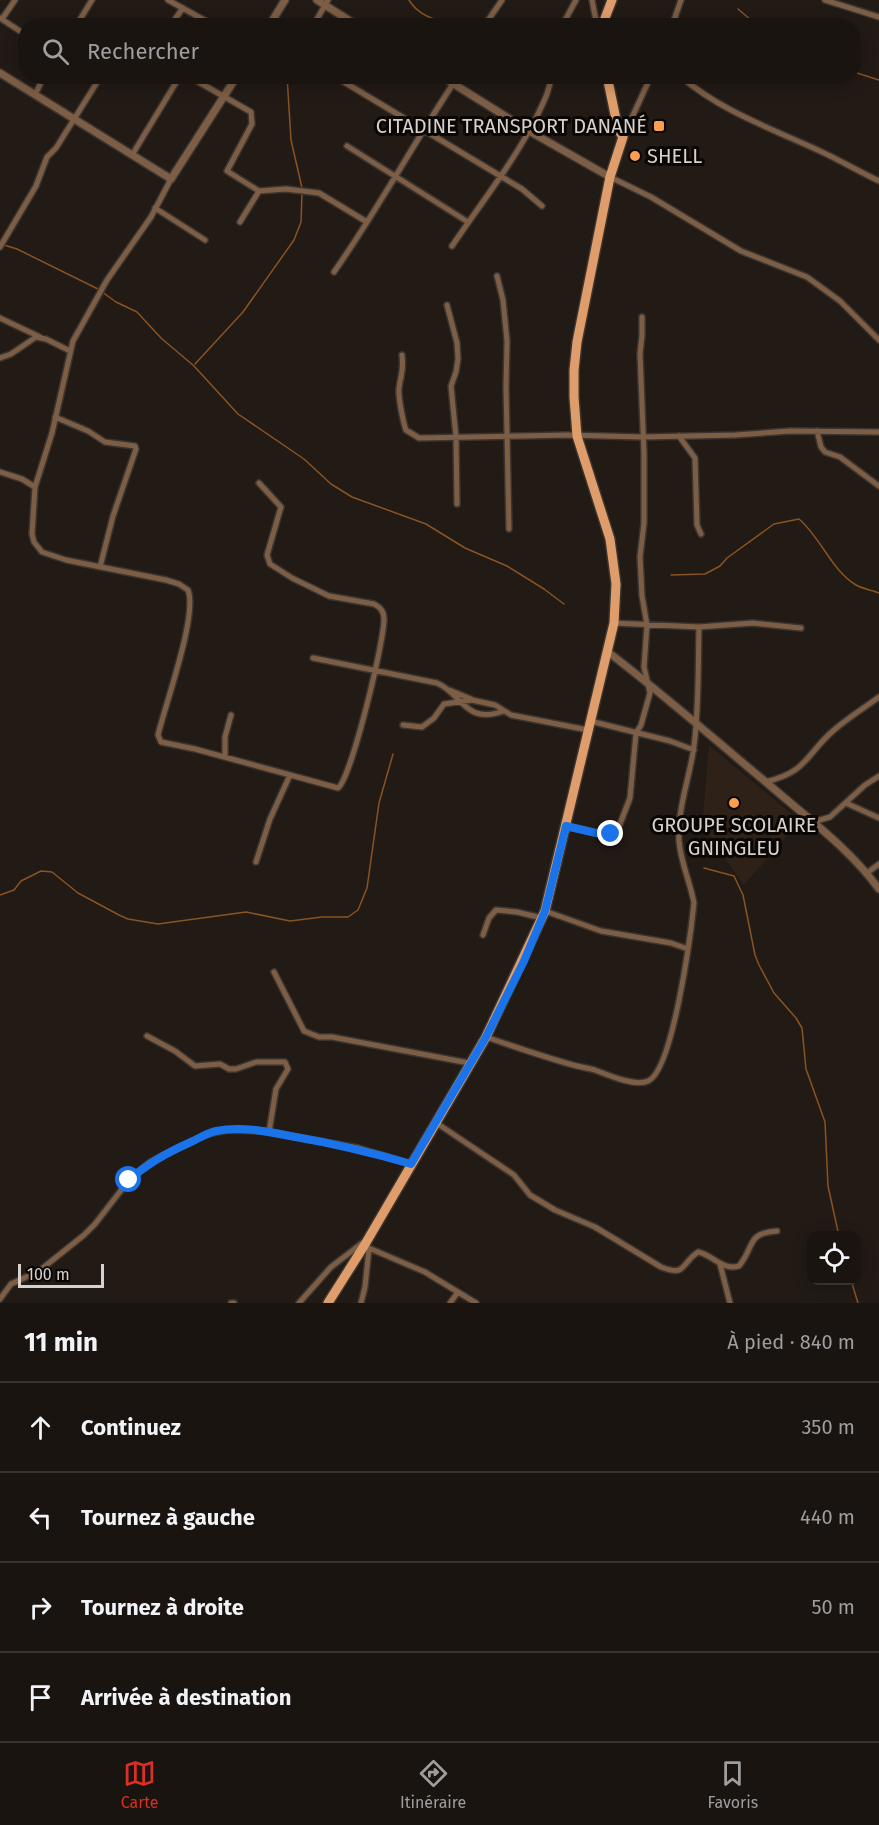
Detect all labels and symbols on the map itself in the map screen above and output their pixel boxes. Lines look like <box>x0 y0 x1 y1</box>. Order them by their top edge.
place label: CITADINE TRANSPORT DANANÉ <box>376 114 647 138</box>
marker: CITADINE TRANSPORT DANANÉ <box>652 119 666 133</box>
place label: SHELL <box>647 144 702 168</box>
marker: SHELL <box>628 149 642 163</box>
marker: GROUPE SCOLAIRE GNINGLEU <box>727 796 741 810</box>
place label: GROUPE SCOLAIRE GNINGLEU <box>652 813 816 860</box>
route end <box>597 820 623 846</box>
route start <box>115 1166 141 1192</box>
scale bar <box>18 1261 104 1288</box>

